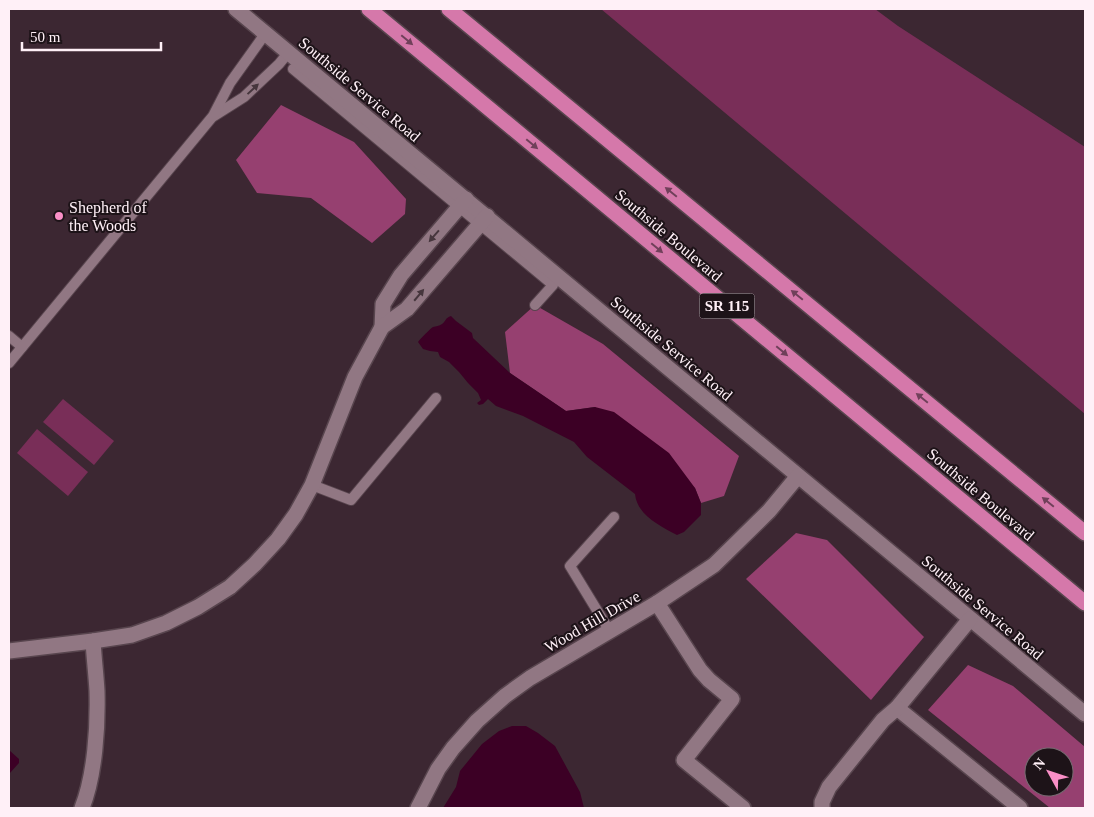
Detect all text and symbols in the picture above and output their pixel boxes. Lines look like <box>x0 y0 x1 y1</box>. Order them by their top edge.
scale bar <box>22 20 161 52</box>
text: 50 m <box>30 29 61 45</box>
street label: Southside Service Road <box>296 34 424 145</box>
one-way arrow <box>400 34 413 45</box>
one-way arrow <box>247 83 259 95</box>
one-way arrow <box>525 138 538 149</box>
street label: Southside Boulevard <box>612 186 725 285</box>
one-way arrow <box>665 186 678 197</box>
place label: Shepherd of the Woods <box>69 199 147 234</box>
marker: Shepherd of the Woods <box>53 210 65 222</box>
one-way arrow <box>429 230 440 243</box>
one-way arrow <box>650 242 663 253</box>
one-way arrow <box>413 289 425 301</box>
one-way arrow <box>791 289 804 300</box>
street label: Southside Service Road <box>608 293 736 404</box>
road number: SR 115 <box>700 294 754 318</box>
one-way arrow <box>775 346 788 357</box>
one-way arrow <box>916 393 929 404</box>
street label: Southside Boulevard <box>924 445 1037 544</box>
one-way arrow <box>1041 496 1054 507</box>
street label: Southside Service Road <box>919 552 1047 663</box>
street label: Wood Hill Drive <box>542 587 643 656</box>
north arrow <box>1024 747 1074 797</box>
text: N <box>1030 755 1048 773</box>

